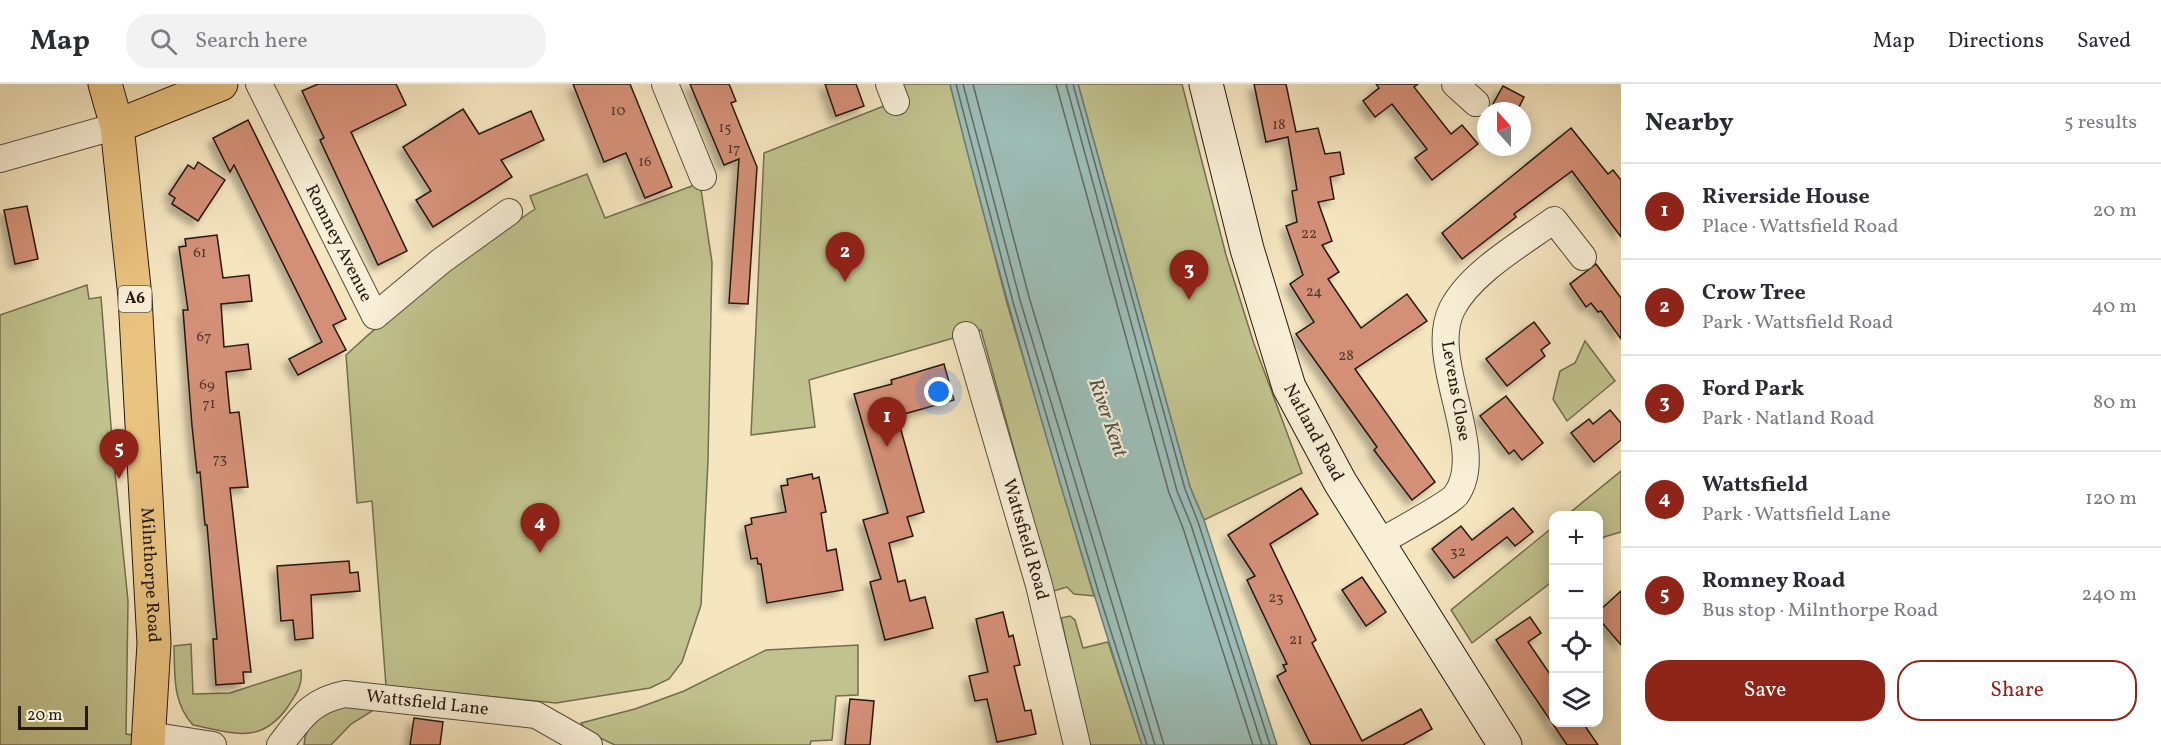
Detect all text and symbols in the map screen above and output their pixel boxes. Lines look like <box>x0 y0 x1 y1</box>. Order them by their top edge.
search box <box>126 14 546 68</box>
text: Map <box>30 22 90 61</box>
icon: search <box>147 25 180 58</box>
text: Search here <box>195 26 308 57</box>
text: Map <box>1873 27 1915 56</box>
text: Directions <box>1948 27 2044 56</box>
text: Saved <box>2077 27 2131 56</box>
house number: 10 <box>611 101 625 122</box>
north arrow <box>1477 102 1531 156</box>
text: Nearby <box>1645 105 1734 141</box>
text: 5 results <box>2064 109 2137 137</box>
house number: 18 <box>1272 115 1286 136</box>
house number: 15 <box>718 118 732 139</box>
house number: 17 <box>727 139 741 160</box>
house number: 16 <box>638 152 652 173</box>
street label: Romney Avenue <box>299 180 378 306</box>
text: Riverside House <box>1702 182 1870 213</box>
text: 1 <box>1660 197 1669 225</box>
text: 20 m <box>2093 197 2137 225</box>
text: Place · Wattsfield Road <box>1702 213 1898 241</box>
house number: 22 <box>1301 224 1317 245</box>
pin: 2 <box>826 232 864 282</box>
house number: 61 <box>193 243 207 264</box>
pin: 3 <box>1170 250 1208 300</box>
text: Crow Tree <box>1702 278 1806 309</box>
house number: 24 <box>1306 282 1322 303</box>
road number: A6 <box>118 286 152 312</box>
text: 2 <box>1659 293 1670 321</box>
text: 40 m <box>2092 293 2137 321</box>
text: Park · Wattsfield Road <box>1702 309 1893 337</box>
house number: 67 <box>197 327 211 348</box>
street label: Levens Close <box>1434 339 1476 443</box>
house number: 28 <box>1338 346 1354 367</box>
text: Ford Park <box>1702 374 1804 405</box>
house number: 69 <box>199 375 215 396</box>
water label: River Kent <box>1080 375 1134 462</box>
your location <box>924 377 953 406</box>
street label: Natland Road <box>1277 379 1350 486</box>
text: 3 <box>1659 389 1670 417</box>
text: 80 m <box>2093 389 2137 417</box>
house number: 71 <box>202 394 216 415</box>
pin: 1 <box>868 398 906 447</box>
text: Park · Natland Road <box>1702 405 1875 433</box>
pin: 5 <box>100 430 138 479</box>
house number: 73 <box>213 449 227 470</box>
text: Wattsfield <box>1702 470 1808 501</box>
street label: Wattsfield Road <box>996 476 1055 603</box>
text: 4 <box>1658 485 1671 513</box>
text: 120 m <box>2085 485 2137 513</box>
text: Park · Wattsfield Lane <box>1702 501 1891 529</box>
pin: 4 <box>520 504 560 553</box>
street label: Milnthorpe Road <box>134 507 166 643</box>
map controls <box>1549 511 1603 727</box>
button: + <box>1549 511 1603 565</box>
house number: 32 <box>1450 542 1466 563</box>
button: − <box>1549 565 1603 619</box>
text: Romney Road <box>1702 566 1845 597</box>
text: 5 <box>1660 581 1669 609</box>
text: 240 m <box>2082 581 2137 609</box>
house number: 23 <box>1268 588 1284 609</box>
text: Bus stop · Milnthorpe Road <box>1702 597 1938 625</box>
button: locate <box>1549 619 1603 673</box>
house number: 21 <box>1289 630 1303 651</box>
button: Save <box>1645 660 1885 721</box>
button: Share <box>1897 660 2137 721</box>
button: layers <box>1549 673 1603 727</box>
street label: Wattsfield Lane <box>365 684 490 722</box>
scale bar <box>18 703 88 730</box>
text: 20 m <box>27 705 62 727</box>

